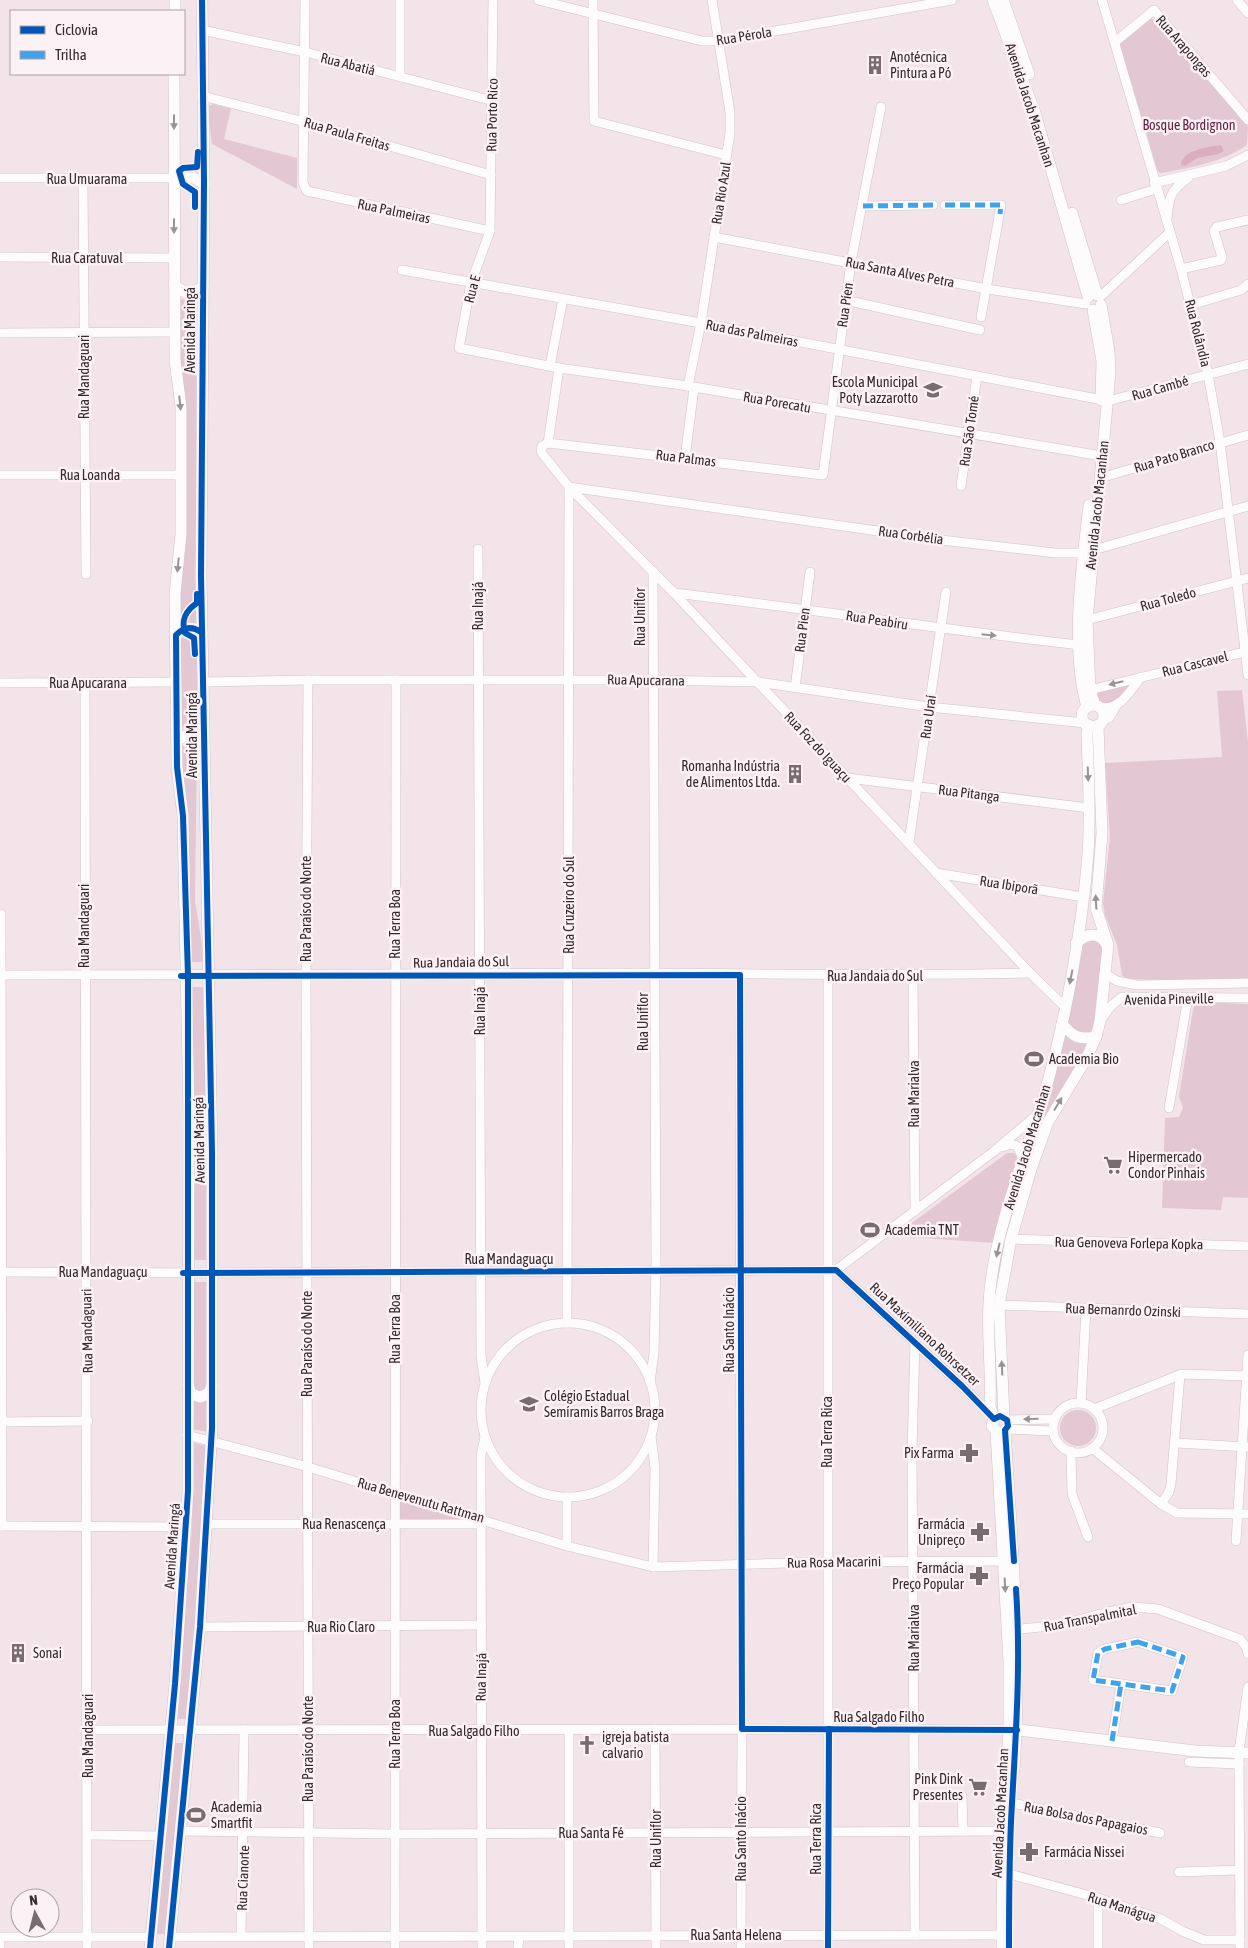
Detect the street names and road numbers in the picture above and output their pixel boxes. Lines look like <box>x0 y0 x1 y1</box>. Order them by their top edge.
street label: Rua Arapongas <box>1153 12 1215 80</box>
street label: Rua Pérola <box>715 24 773 48</box>
street label: Avenida Jacob Macanhan <box>1002 41 1058 169</box>
street label: Rua Abatiá <box>319 49 377 79</box>
street label: Rua Porto Rico <box>483 78 501 152</box>
street label: Rua Paula Freitas <box>302 114 392 154</box>
street label: Rua Rio Azul <box>708 160 734 226</box>
street label: Rua Umuarama <box>47 171 127 187</box>
street label: Rua Palmeiras <box>356 195 432 227</box>
street label: Rua Caratuval <box>51 250 123 266</box>
street label: Rua Santa Alves Petra <box>844 254 956 290</box>
street label: Rua E <box>461 273 483 305</box>
street label: Rua Píen <box>834 282 856 328</box>
street label: Avenida Maringá <box>182 287 198 373</box>
street label: Rua Rolândia <box>1182 298 1214 368</box>
street label: Rua das Palmeiras <box>704 316 800 350</box>
street label: Rua Mandaguari <box>76 335 92 419</box>
street label: Rua Cambé <box>1130 372 1190 404</box>
street label: Rua Porecatu <box>742 388 812 416</box>
street label: Rua São Tomé <box>956 395 982 467</box>
street label: Rua Pato Branco <box>1132 436 1216 476</box>
street label: Avenida Jacob Macanhan <box>1082 440 1112 570</box>
street label: Rua Palmas <box>655 446 717 470</box>
street label: Rua Loanda <box>60 467 120 483</box>
street label: Rua Corbélia <box>877 523 945 547</box>
street label: Rua Inajá <box>470 582 486 630</box>
street label: Rua Toledo <box>1138 584 1198 614</box>
street label: Rua Uniflor <box>632 587 648 646</box>
street label: Rua Pien <box>791 607 813 653</box>
street label: Rua Peabiru <box>845 607 909 633</box>
street label: Rua Cascavel <box>1160 648 1230 680</box>
street label: Rua Apucarana <box>607 671 685 689</box>
street label: Rua Apucarana <box>49 675 127 691</box>
street label: Avenida Maringá <box>184 692 200 778</box>
street label: Rua Uraí <box>917 694 939 740</box>
street label: Rua Foz do Iguaçu <box>781 708 855 786</box>
street label: Rua Pitanga <box>937 781 1001 805</box>
street label: Rua Paraíso do Norte <box>298 856 314 962</box>
street label: Rua Cruzeiro do Sul <box>561 856 577 954</box>
street label: Rua Ibiporã <box>979 872 1039 898</box>
street label: Rua Mandaguari <box>76 884 92 968</box>
street label: Rua Terra Boa <box>387 889 403 959</box>
street label: Rua Jandaia do Sul <box>413 953 510 971</box>
street label: Rua Jandaia do Sul <box>827 968 923 984</box>
street label: Rua Inajá <box>472 987 488 1035</box>
street label: Avenida Pineville <box>1124 990 1214 1008</box>
street label: Rua Uniflor <box>635 992 651 1051</box>
street label: Rua Marialva <box>906 1060 922 1128</box>
street label: Avenida Jacob Macanhan <box>1000 1083 1054 1211</box>
street label: Avenida Maringá <box>190 1097 208 1183</box>
street label: Rua Genoveva Forlepa Kopka <box>1055 1234 1203 1252</box>
street label: Rua Mandaguaçu <box>464 1251 554 1267</box>
street label: Rua Mandaguaçu <box>58 1264 148 1280</box>
street label: Rua Maximiliano Rohrsetzer <box>867 1279 984 1390</box>
street label: Rua Santo Inácio <box>721 1287 737 1373</box>
street label: Rua Mandaguari <box>78 1289 96 1373</box>
street label: Rua Paraíso do Norte <box>299 1291 315 1397</box>
street label: Rua Terra Boa <box>387 1294 403 1364</box>
street label: Rua Bernanrdo Ozinski <box>1065 1300 1181 1320</box>
street label: Rua Terra Rica <box>819 1396 835 1468</box>
street label: Rua Benevenutu Rattman <box>356 1474 486 1526</box>
street label: Avenida Maringá <box>161 1502 183 1590</box>
street label: Rua Renascença <box>302 1516 386 1532</box>
street label: Rua Rosa Macarini <box>787 1553 881 1571</box>
street label: Rua Transpalmital <box>1042 1601 1138 1635</box>
street label: Rua Marialva <box>906 1604 922 1672</box>
street label: Rua Rio Claro <box>307 1619 375 1635</box>
street label: Rua Inajá <box>473 1652 489 1702</box>
street label: Rua Mandaguari <box>80 1694 96 1778</box>
street label: Rua Paraíso do Norte <box>300 1696 316 1802</box>
street label: Rua Terra Boa <box>387 1699 403 1769</box>
street label: Rua Salgado Filho <box>833 1709 925 1725</box>
street label: Rua Salgado Filho <box>428 1723 520 1739</box>
street label: Avenida Jacob Macanhan <box>989 1748 1011 1878</box>
street label: Rua Santo Inácio <box>733 1796 749 1882</box>
street label: Rua Bolsa dos Papagaios <box>1023 1798 1149 1838</box>
street label: Rua Terra Rica <box>808 1803 824 1875</box>
street label: Rua Uniflor <box>648 1809 664 1868</box>
street label: Rua Santa Fé <box>558 1825 624 1841</box>
street label: Rua Cianorte <box>234 1845 252 1911</box>
street label: Rua Manágua <box>1086 1888 1158 1926</box>
street label: Rua Santa Helena <box>690 1927 782 1943</box>

